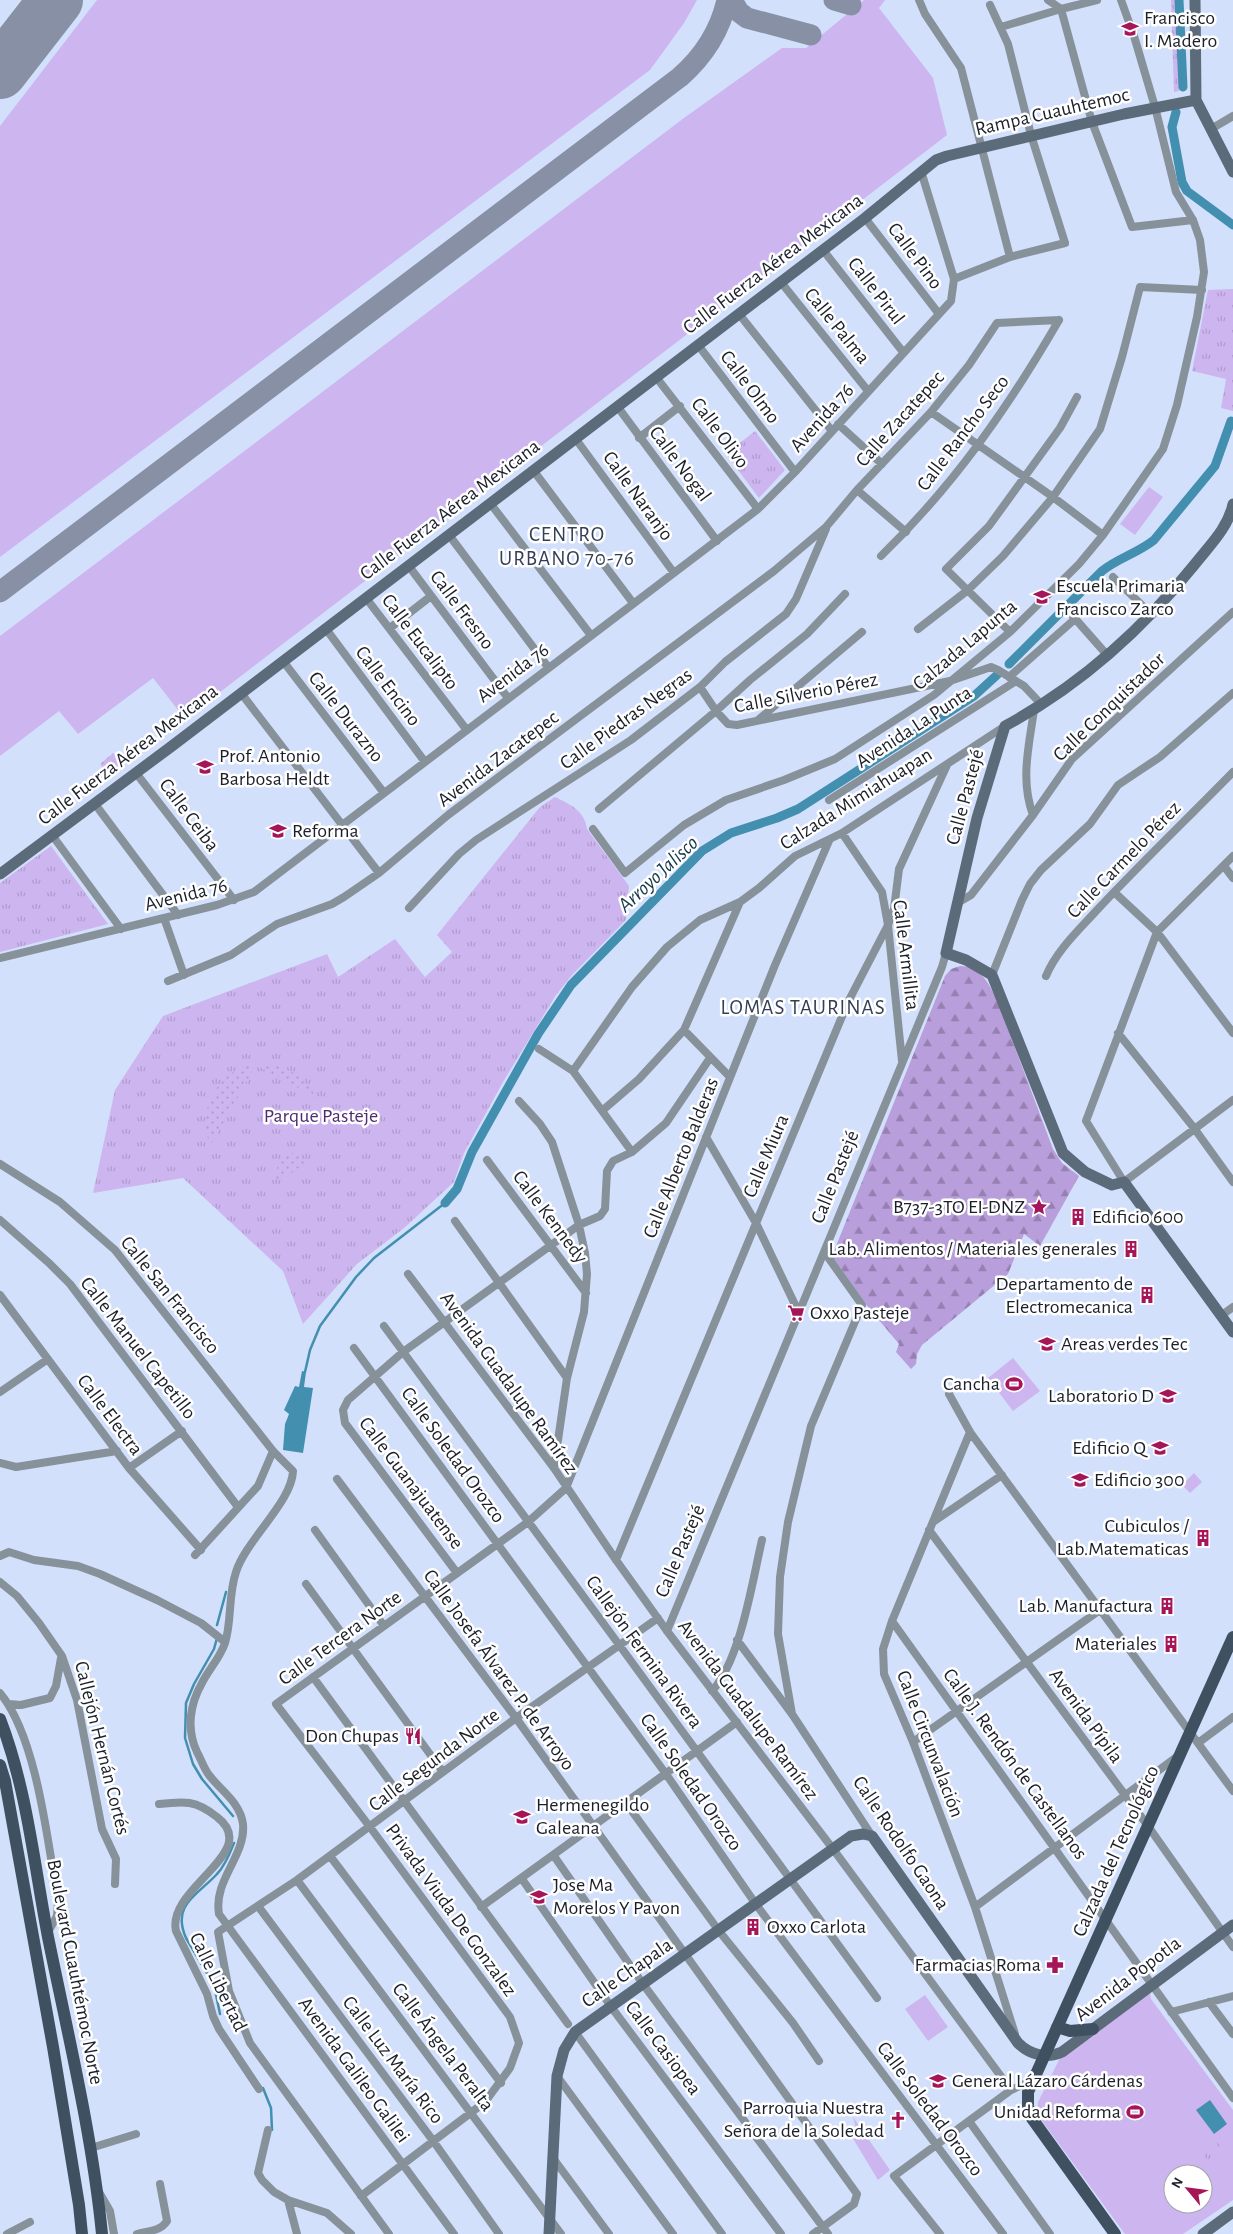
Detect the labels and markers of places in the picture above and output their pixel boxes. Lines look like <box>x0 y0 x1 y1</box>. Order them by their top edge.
place label: Francisco I. Madero <box>1144 8 1217 51</box>
school or university icon: Francisco I. Madero <box>1120 19 1140 39</box>
place label: Escuela Primaria Francisco Zarco <box>1056 576 1185 619</box>
school or university icon: Escuela Primaria Francisco Zarco <box>1032 587 1052 607</box>
place label: Prof. Antonio Barbosa Heldt <box>219 746 330 789</box>
school or university icon: Prof. Antonio Barbosa Heldt <box>195 757 215 777</box>
school or university icon: Reforma <box>268 821 288 841</box>
place label: Reforma <box>292 821 359 841</box>
place label: B737-3TO EI-DNZ <box>893 1197 1025 1217</box>
place icon: B737-3TO EI-DNZ <box>1029 1197 1049 1217</box>
building icon: Edificio 600 <box>1068 1207 1088 1227</box>
place label: Edificio 600 <box>1092 1207 1184 1227</box>
place label: Lab. Alimentos / Materiales generales <box>829 1239 1117 1259</box>
building icon: Lab. Alimentos / Materiales generales <box>1121 1239 1141 1259</box>
place label: Departamento de Electromecanica <box>995 1274 1133 1317</box>
building icon: Departamento de Electromecanica <box>1137 1285 1157 1305</box>
supermarket icon: Oxxo Pasteje <box>786 1303 806 1323</box>
place label: Oxxo Pasteje <box>810 1303 909 1323</box>
school or university icon: Areas verdes Tec <box>1037 1334 1057 1354</box>
place label: Areas verdes Tec <box>1061 1334 1188 1354</box>
place label: Cancha <box>943 1374 1000 1394</box>
sports icon: Cancha <box>1004 1374 1024 1394</box>
place label: Laboratorio D <box>1048 1386 1154 1406</box>
school or university icon: Laboratorio D <box>1158 1386 1178 1406</box>
place label: Edificio Q <box>1072 1438 1148 1458</box>
school or university icon: Edificio Q <box>1150 1438 1170 1458</box>
school or university icon: Edificio 300 <box>1070 1470 1090 1490</box>
place label: Edificio 300 <box>1094 1470 1184 1490</box>
place label: Cubiculos / Lab.Matematicas <box>1057 1516 1189 1559</box>
building icon: Cubiculos / Lab.Matematicas <box>1193 1528 1213 1548</box>
place label: Lab. Manufactura <box>1019 1596 1153 1616</box>
building icon: Lab. Manufactura <box>1157 1596 1177 1616</box>
place label: Materiales <box>1075 1634 1157 1654</box>
building icon: Materiales <box>1161 1634 1181 1654</box>
place label: Don Chupas <box>305 1726 399 1746</box>
restaurant icon: Don Chupas <box>403 1726 423 1746</box>
place label: Hermenegildo Galeana <box>536 1795 649 1838</box>
school or university icon: Hermenegildo Galeana <box>512 1807 532 1827</box>
place label: Jose Ma Morelos Y Pavon <box>553 1875 680 1918</box>
school or university icon: Jose Ma Morelos Y Pavon <box>529 1887 549 1907</box>
building icon: Oxxo Carlota <box>743 1917 763 1937</box>
place label: Oxxo Carlota <box>767 1917 866 1937</box>
place label: Farmacias Roma <box>914 1955 1041 1975</box>
pharmacy icon: Farmacias Roma <box>1045 1955 1065 1975</box>
school or university icon: General Lázaro Cárdenas <box>928 2071 948 2091</box>
place label: General Lázaro Cárdenas <box>952 2071 1143 2091</box>
place label: Parroquia Nuestra Señora de la Soledad <box>724 2098 884 2141</box>
place label: Unidad Reforma <box>994 2102 1121 2122</box>
sports icon: Unidad Reforma <box>1125 2102 1145 2122</box>
church icon: Parroquia Nuestra Señora de la Soledad <box>888 2110 908 2130</box>

